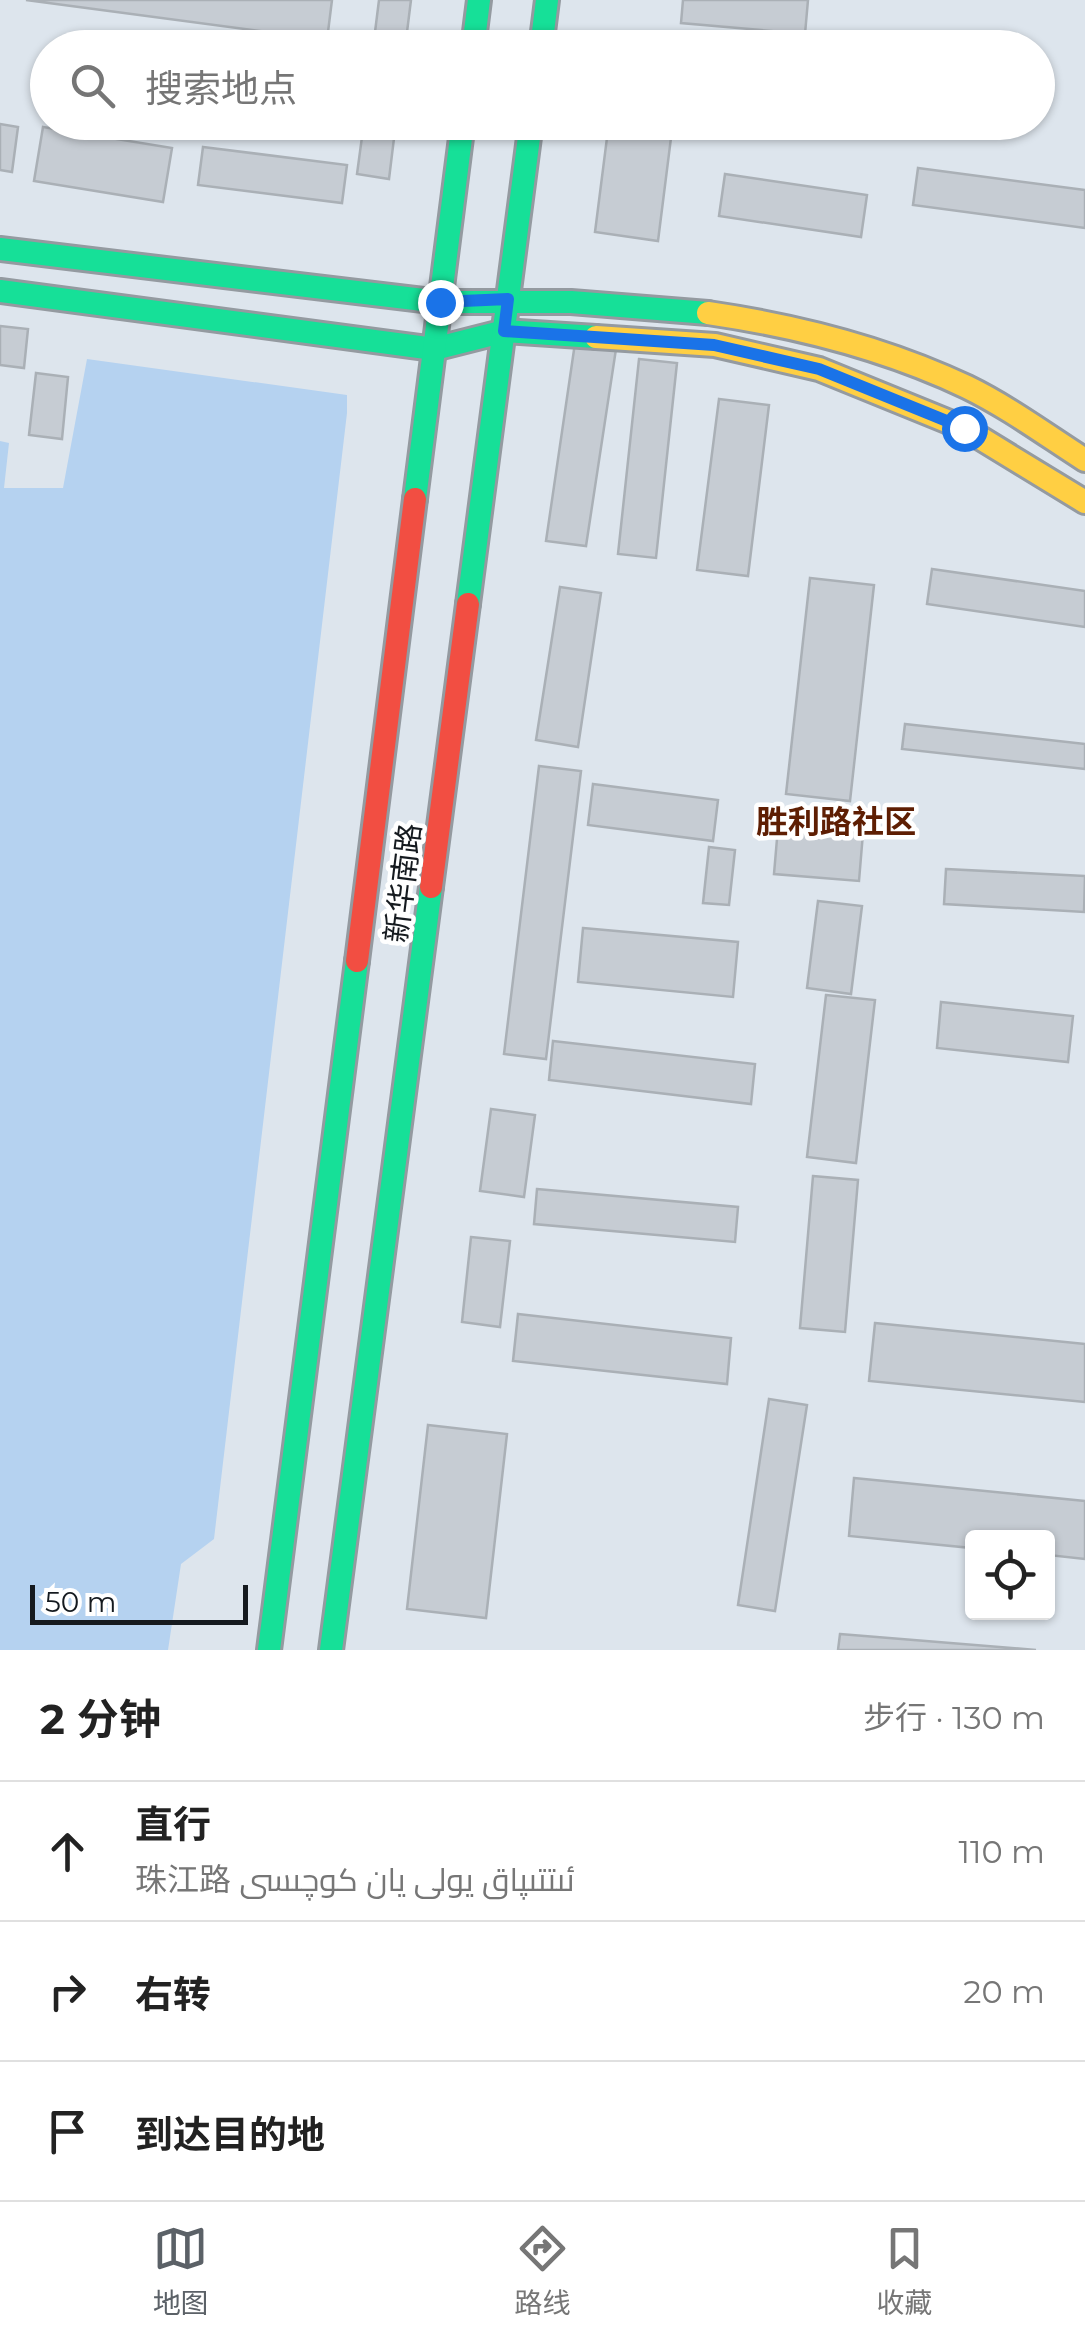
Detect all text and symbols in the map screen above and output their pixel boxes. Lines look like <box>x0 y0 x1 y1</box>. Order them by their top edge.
search box <box>30 30 1055 140</box>
icon: search <box>65 58 120 113</box>
text: 搜索地点 <box>145 65 297 112</box>
route end <box>418 280 464 326</box>
route start <box>942 406 988 452</box>
district label: 胜利路社区 <box>756 802 916 841</box>
street label: 新华南路 <box>377 821 429 945</box>
map controls <box>965 1530 1055 1620</box>
button: locate <box>965 1530 1055 1620</box>
scale bar <box>30 1580 248 1624</box>
text: 50 m <box>45 1585 116 1619</box>
text: 2 分钟 <box>40 1693 161 1745</box>
text: 步行 · 130 m <box>863 1698 1045 1737</box>
text: 直行 <box>135 1801 211 1848</box>
icon: ahead <box>40 1824 95 1879</box>
text: 110 m <box>958 1832 1045 1871</box>
text: 珠江路 ئىتتىپاق يولى يان كوچىسى <box>135 1860 575 1899</box>
icon: right <box>40 1964 95 2019</box>
text: 右转 <box>135 1971 211 2018</box>
text: 20 m <box>963 1972 1045 2011</box>
icon: arrive <box>40 2104 95 2159</box>
text: 到达目的地 <box>135 2111 325 2158</box>
tab: 地图 <box>153 2221 209 2321</box>
tab: 路线 <box>514 2221 570 2321</box>
tab: 收藏 <box>876 2221 932 2321</box>

